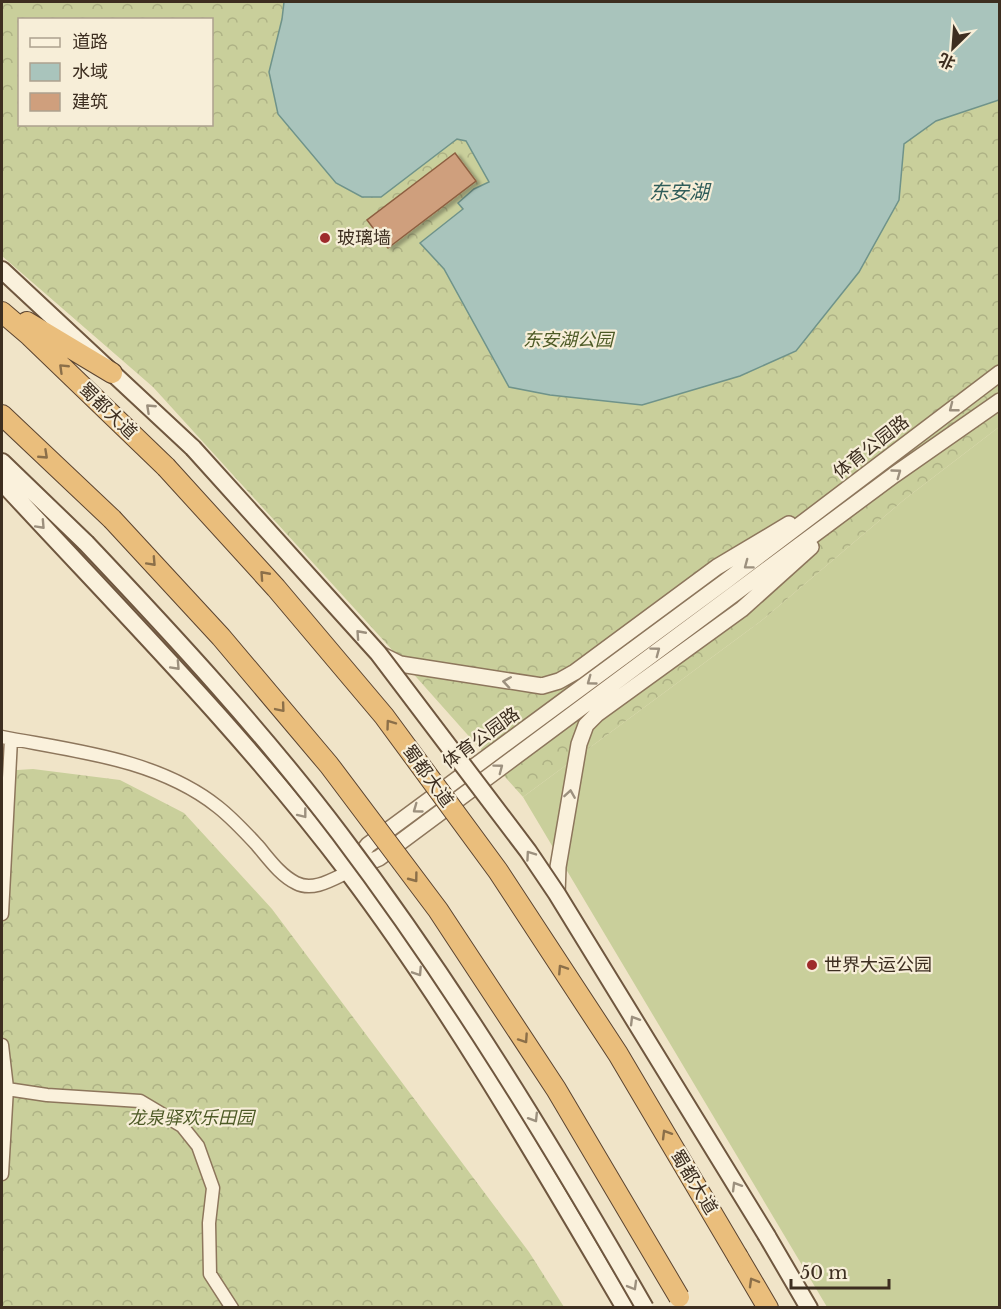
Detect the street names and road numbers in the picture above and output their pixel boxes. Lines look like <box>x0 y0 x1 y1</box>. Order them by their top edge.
street label: 蜀都大道 <box>74 378 142 444</box>
street label: 体育公园路 <box>829 411 913 483</box>
street label: 体育公园路 <box>438 703 524 773</box>
street label: 蜀都大道 <box>398 740 458 812</box>
street label: 蜀都大道 <box>666 1145 722 1219</box>

